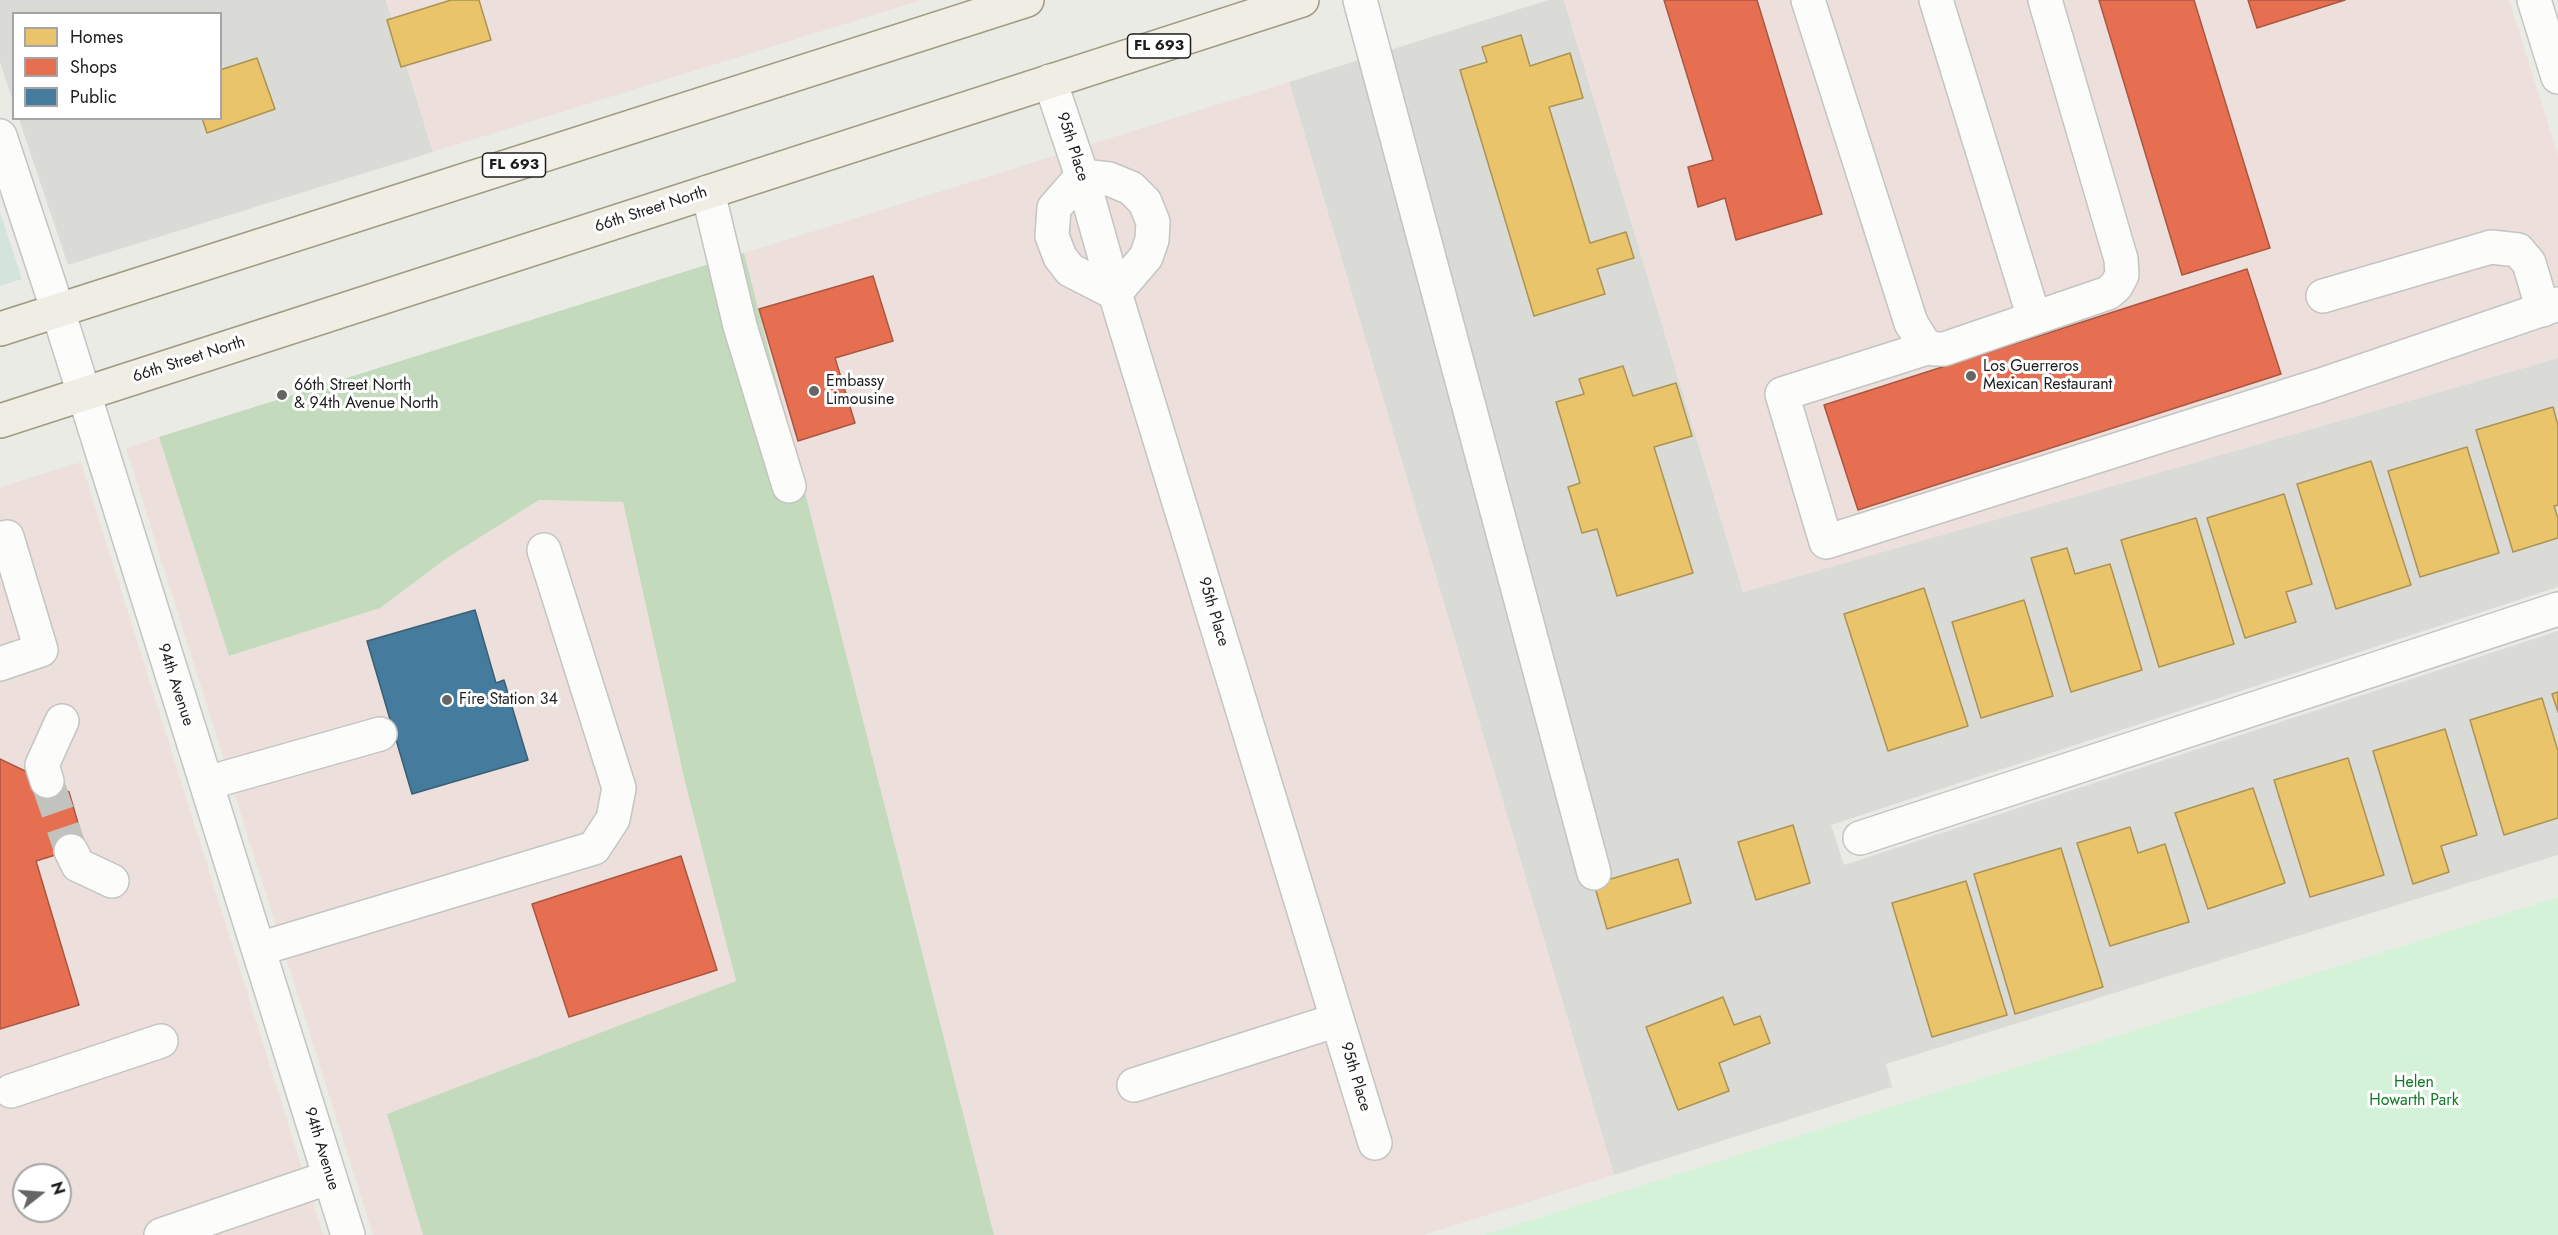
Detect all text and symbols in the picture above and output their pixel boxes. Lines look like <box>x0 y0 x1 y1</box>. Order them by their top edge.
legend <box>12 12 222 120</box>
text: Homes <box>70 24 123 50</box>
road number: FL 693 <box>1128 34 1190 58</box>
text: Shops <box>70 54 117 80</box>
text: Public <box>70 84 117 110</box>
street label: 95th Place <box>1052 110 1092 184</box>
road number: FL 693 <box>482 153 546 177</box>
street label: 66th Street North <box>592 183 710 237</box>
street label: 66th Street North <box>130 333 248 387</box>
place label: Los Guerreros Mexican Restaurant <box>1983 357 2112 395</box>
marker: Los Guerreros Mexican Restaurant <box>1964 369 1978 383</box>
place label: Embassy Limousine <box>826 372 894 410</box>
place label: 66th Street North & 94th Avenue North <box>294 376 439 414</box>
marker: Embassy Limousine <box>807 384 821 398</box>
marker: 66th Street North & 94th Avenue North <box>275 388 289 402</box>
street label: 95th Place <box>1193 575 1233 649</box>
street label: 94th Avenue <box>153 641 197 729</box>
place label: Fire Station 34 <box>459 690 558 710</box>
marker: Fire Station 34 <box>440 693 454 707</box>
street label: 95th Place <box>1335 1040 1375 1114</box>
park label: Helen Howarth Park <box>2369 1073 2459 1111</box>
street label: 94th Avenue <box>299 1105 343 1193</box>
north arrow <box>12 1163 72 1223</box>
text: N <box>45 1179 71 1198</box>

